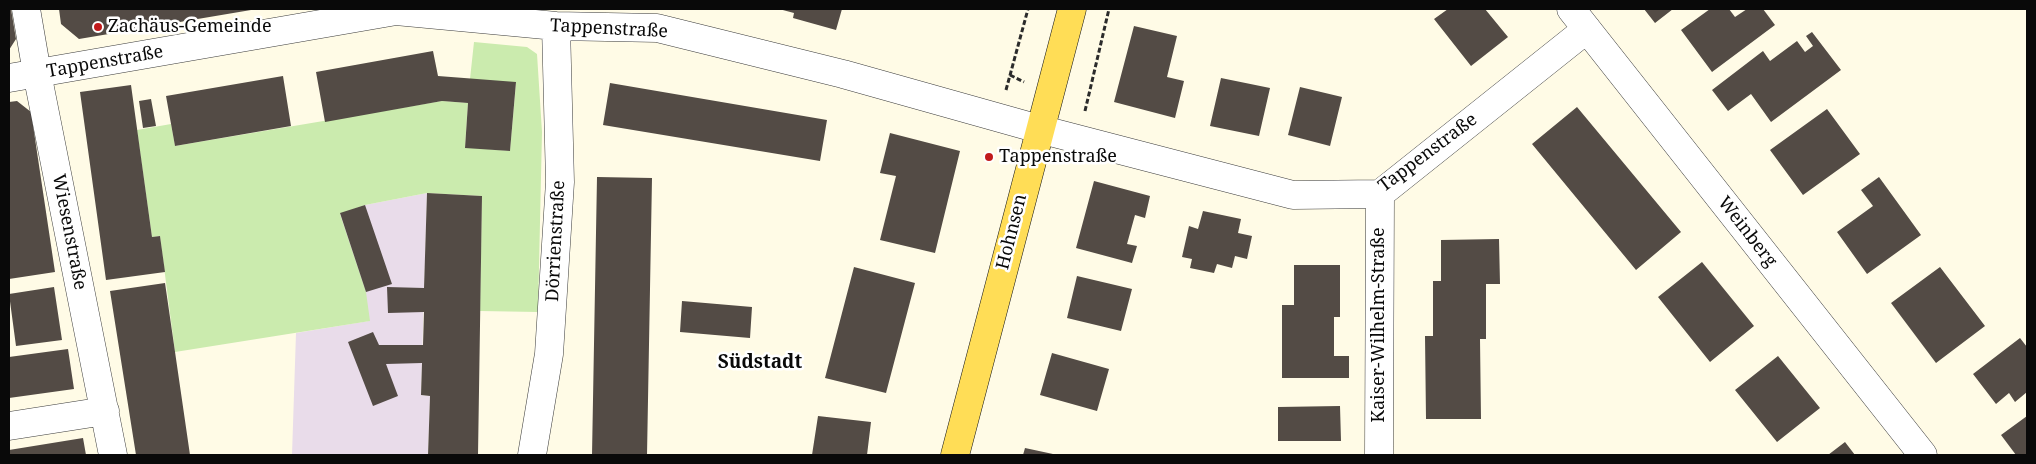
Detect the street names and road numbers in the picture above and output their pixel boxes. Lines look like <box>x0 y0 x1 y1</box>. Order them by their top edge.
street label: Tappenstraße <box>550 15 668 43</box>
street label: Tappenstraße <box>45 41 165 83</box>
street label: Tappenstraße <box>1374 109 1482 197</box>
street label: Wiesenstraße <box>47 172 91 292</box>
street label: Dörrienstraße <box>542 180 570 302</box>
street label: Hohnsen <box>992 192 1032 272</box>
street label: Weinberg <box>1713 192 1781 272</box>
street label: Kaiser-Wilhelm-Straße <box>1368 227 1390 423</box>

